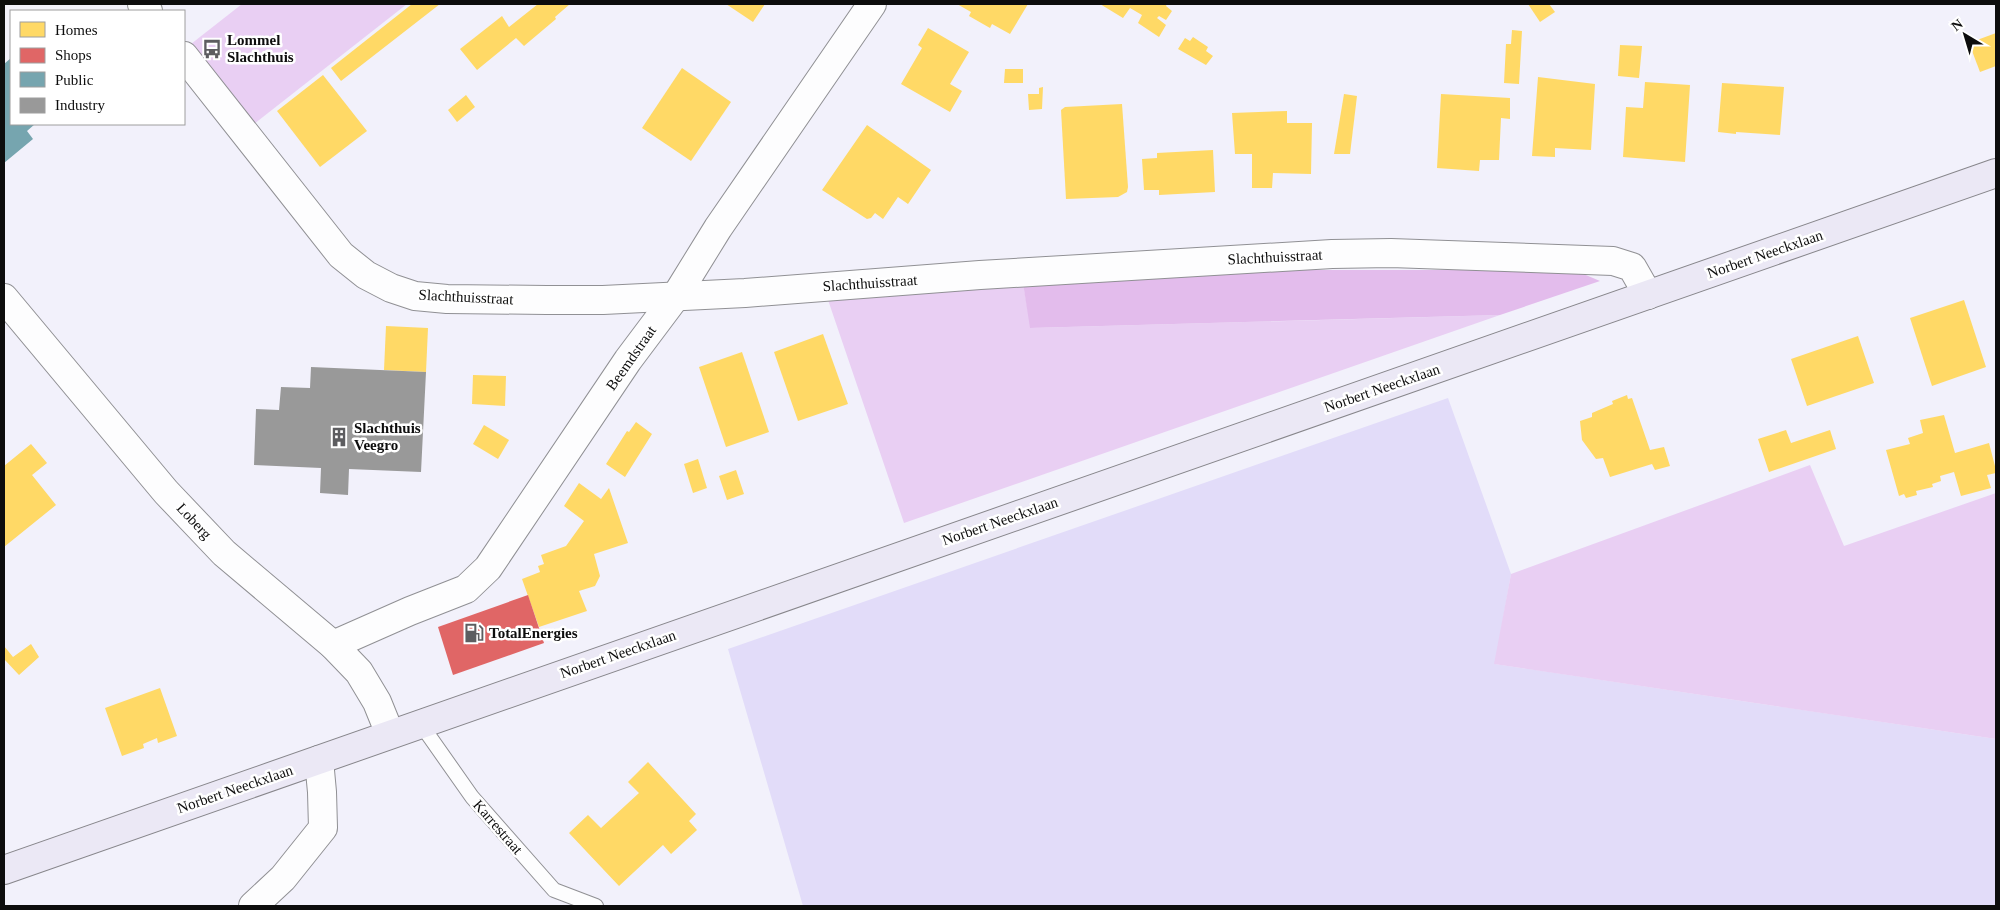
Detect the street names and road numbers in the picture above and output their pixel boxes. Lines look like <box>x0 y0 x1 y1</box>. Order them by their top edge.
street label: Norbert Neeckxlaan <box>1705 227 1825 281</box>
street label: Slachthuisstraat <box>1227 246 1324 267</box>
street label: Slachthuisstraat <box>822 272 919 294</box>
street label: Slachthuisstraat <box>418 287 515 308</box>
street label: Beemdstraat <box>603 322 660 393</box>
street label: Norbert Neeckxlaan <box>1322 361 1442 415</box>
street label: Norbert Neeckxlaan <box>940 494 1060 548</box>
street label: Loberg <box>173 500 215 543</box>
street label: Norbert Neeckxlaan <box>558 627 678 681</box>
street label: Norbert Neeckxlaan <box>175 762 295 816</box>
street label: Karrestraat <box>470 797 526 858</box>

